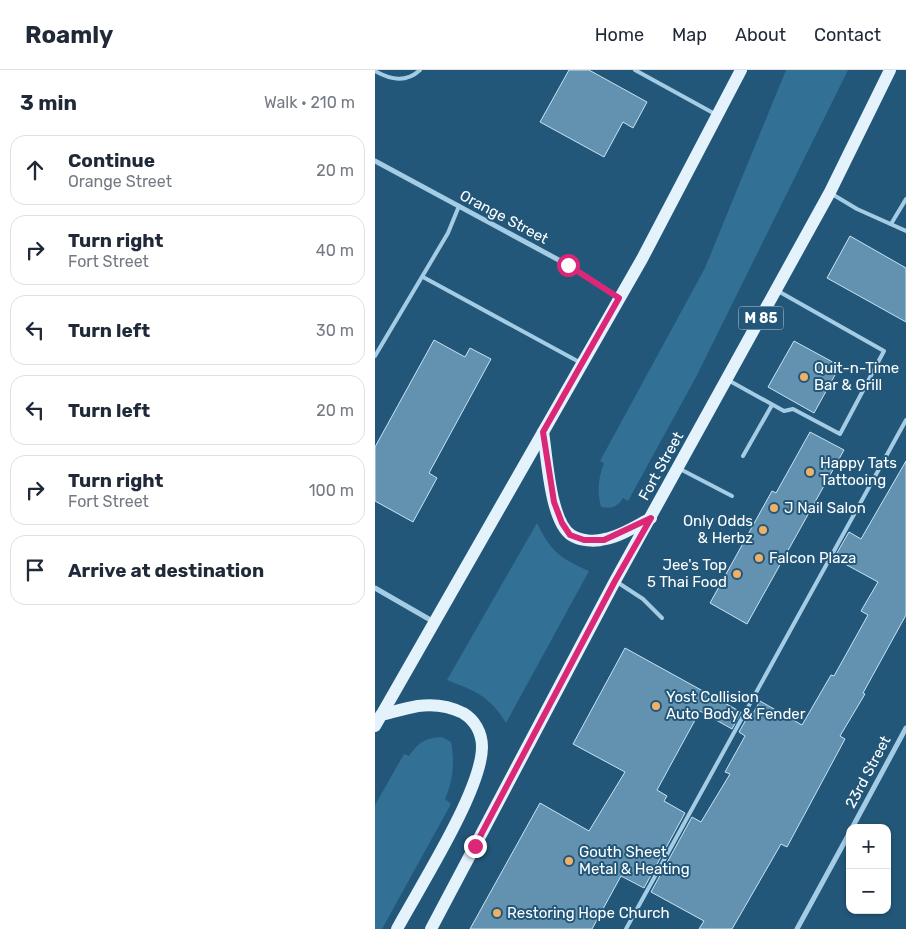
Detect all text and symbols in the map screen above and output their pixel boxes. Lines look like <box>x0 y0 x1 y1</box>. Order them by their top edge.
text: Roamly <box>25 21 113 49</box>
text: Home <box>595 24 644 46</box>
text: Map <box>672 24 707 46</box>
text: About <box>735 24 786 46</box>
text: Contact <box>814 24 881 46</box>
text: 3 min <box>20 90 77 115</box>
text: Walk · 210 m <box>264 93 355 112</box>
text: Continue <box>68 149 155 172</box>
icon: ahead <box>21 156 49 184</box>
text: 20 m <box>316 161 354 180</box>
text: Orange Street <box>68 172 172 191</box>
street label: Orange Street <box>457 186 551 248</box>
text: Turn right <box>68 229 163 252</box>
icon: right <box>21 236 49 264</box>
text: 40 m <box>316 241 354 260</box>
text: Fort Street <box>68 252 149 271</box>
route start <box>557 254 580 277</box>
road number: M 85 <box>739 307 783 330</box>
icon: left <box>21 316 49 344</box>
text: Turn left <box>68 319 150 342</box>
text: 30 m <box>316 321 354 340</box>
place label: Quit-n-Time Bar & Grill <box>814 359 899 394</box>
marker: Quit-n-Time Bar & Grill <box>798 371 810 383</box>
icon: left <box>21 396 49 424</box>
text: Turn left <box>68 399 150 422</box>
text: 20 m <box>316 401 354 420</box>
street label: Fort Street <box>635 428 687 504</box>
place label: Happy Tats Tattooing <box>820 454 897 489</box>
marker: Happy Tats Tattooing <box>804 466 816 478</box>
text: Turn right <box>68 469 163 492</box>
icon: right <box>21 476 49 504</box>
text: 100 m <box>309 481 354 500</box>
text: Fort Street <box>68 492 149 511</box>
place label: J Nail Salon <box>784 499 866 517</box>
marker: J Nail Salon <box>768 502 780 514</box>
place label: Only Odds & Herbz <box>683 512 753 547</box>
marker: Only Odds & Herbz <box>757 524 769 536</box>
place label: Falcon Plaza <box>769 549 856 567</box>
marker: Falcon Plaza <box>753 552 765 564</box>
icon: arrive <box>21 556 49 584</box>
place label: Jee's Top 5 Thai Food <box>647 556 727 591</box>
text: Arrive at destination <box>68 559 264 582</box>
marker: Jee's Top 5 Thai Food <box>731 568 743 580</box>
place label: Yost Collision Auto Body & Fender <box>666 688 806 723</box>
marker: Yost Collision Auto Body & Fender <box>650 700 662 712</box>
street label: 23rd Street <box>841 733 895 811</box>
map controls <box>846 824 891 914</box>
button: + <box>846 824 891 869</box>
route end <box>464 835 487 858</box>
place label: Gouth Sheet Metal & Heating <box>579 843 690 878</box>
marker: Gouth Sheet Metal & Heating <box>563 855 575 867</box>
button: − <box>846 869 891 914</box>
place label: Restoring Hope Church <box>507 904 670 922</box>
marker: Restoring Hope Church <box>491 907 503 919</box>

